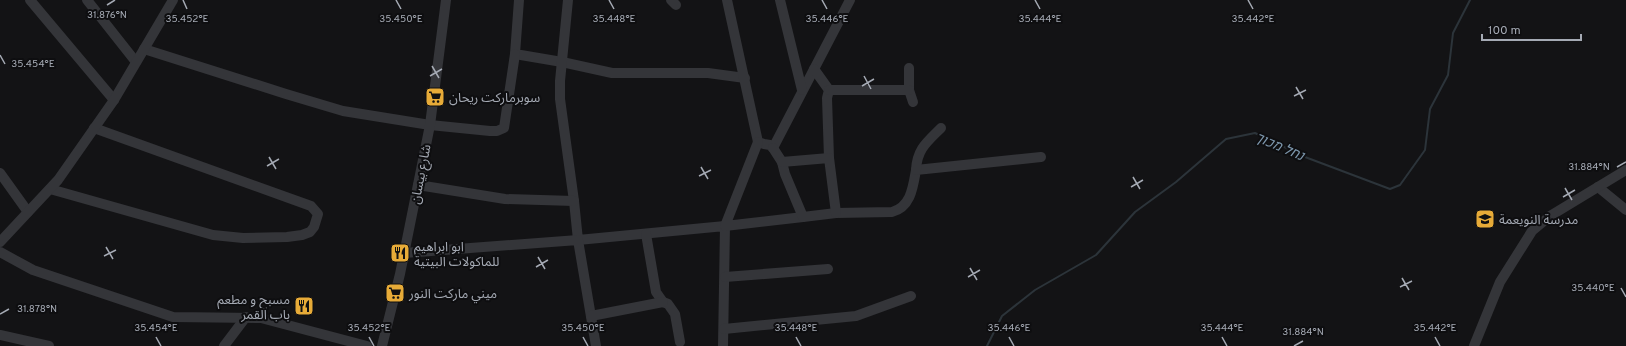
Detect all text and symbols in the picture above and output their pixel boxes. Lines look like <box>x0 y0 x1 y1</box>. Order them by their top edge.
text: 31.876°N <box>87 9 127 22</box>
text: 35.452°E <box>165 13 209 26</box>
text: 35.450°E <box>379 13 423 26</box>
text: 35.448°E <box>592 13 636 26</box>
text: 35.446°E <box>806 13 848 26</box>
text: 35.444°E <box>1018 13 1062 26</box>
text: 35.442°E <box>1231 13 1275 26</box>
scale bar <box>1482 16 1581 42</box>
text: 100 m <box>1488 23 1521 39</box>
text: 35.454°E <box>11 58 55 71</box>
supermarket icon: سوبرماركت ريحان <box>424 86 446 108</box>
place label: سوبرماركت ريحان <box>449 91 540 107</box>
water label: נחל מכוך <box>1252 130 1307 166</box>
street label: شارع بيسان <box>408 143 437 206</box>
text: 31.884°N <box>1568 161 1610 174</box>
school or university icon: مدرسة النويعمة <box>1474 208 1496 230</box>
place label: مدرسة النويعمة <box>1499 213 1578 229</box>
place label: ابو ابراهيم للماكولات البيتية <box>414 240 499 271</box>
restaurant icon: ابو ابراهيم للماكولات البيتية <box>389 242 411 264</box>
supermarket icon: ميني ماركت النور <box>384 282 406 304</box>
text: 35.440°E <box>1571 282 1615 295</box>
place label: ميني ماركت النور <box>408 287 497 304</box>
place label: مسبح و مطعم باب القمر <box>217 293 290 324</box>
restaurant icon: مسبح و مطعم باب القمر <box>293 295 315 317</box>
text: 31.878°N <box>17 303 57 316</box>
text: 35.454°E <box>134 322 178 335</box>
text: 35.452°E <box>347 322 391 335</box>
text: 35.450°E <box>561 322 605 335</box>
text: 35.448°E <box>774 322 818 335</box>
text: 35.446°E <box>988 322 1030 335</box>
text: 35.444°E <box>1200 322 1244 335</box>
text: 35.442°E <box>1413 322 1457 335</box>
text: 31.884°N <box>1282 326 1324 339</box>

